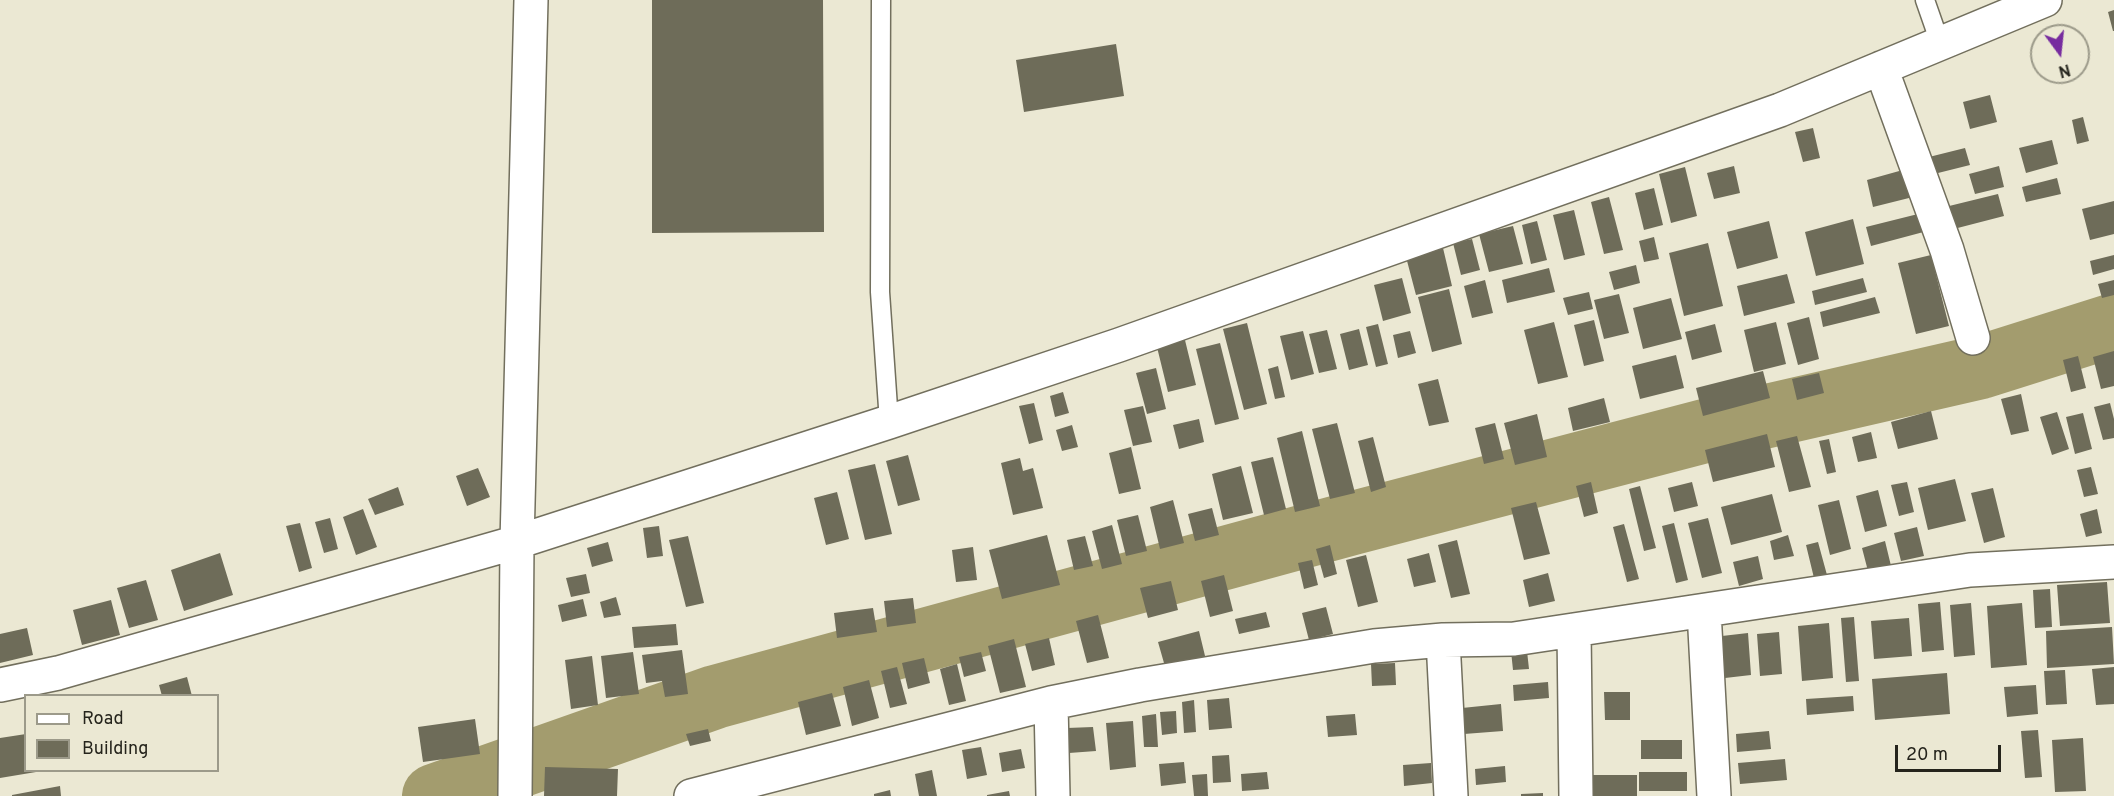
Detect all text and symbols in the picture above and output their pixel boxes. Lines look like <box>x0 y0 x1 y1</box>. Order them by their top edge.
north arrow <box>2030 24 2090 84</box>
text: N <box>2056 58 2072 81</box>
legend <box>24 694 219 772</box>
text: Road <box>82 708 124 731</box>
scale bar <box>1898 733 2004 771</box>
text: Building <box>82 738 148 761</box>
text: 20 m <box>1906 744 1948 767</box>

